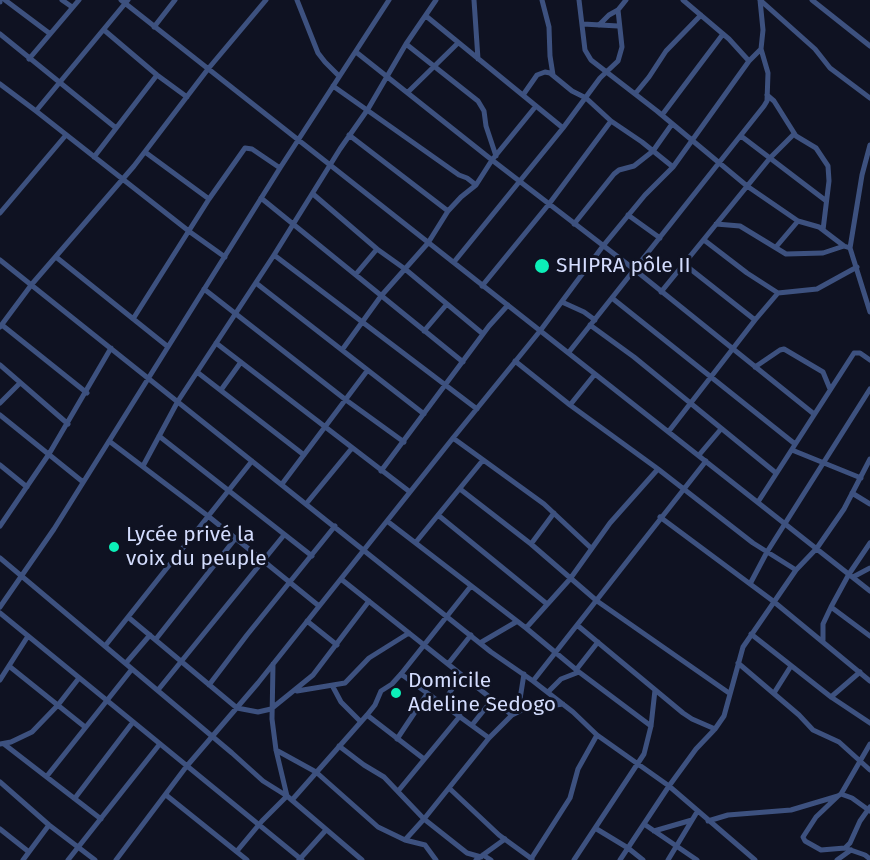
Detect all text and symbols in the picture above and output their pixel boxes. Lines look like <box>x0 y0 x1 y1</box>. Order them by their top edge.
place label: SHIPRA pôle II <box>556 253 691 279</box>
marker: SHIPRA pôle II <box>533 257 551 275</box>
place label: Lycée privé la voix du peuple <box>126 522 267 572</box>
marker: Lycée privé la voix du peuple <box>107 540 121 554</box>
place label: Domicile Adeline Sedogo <box>408 668 556 718</box>
marker: Domicile Adeline Sedogo <box>389 686 403 700</box>

